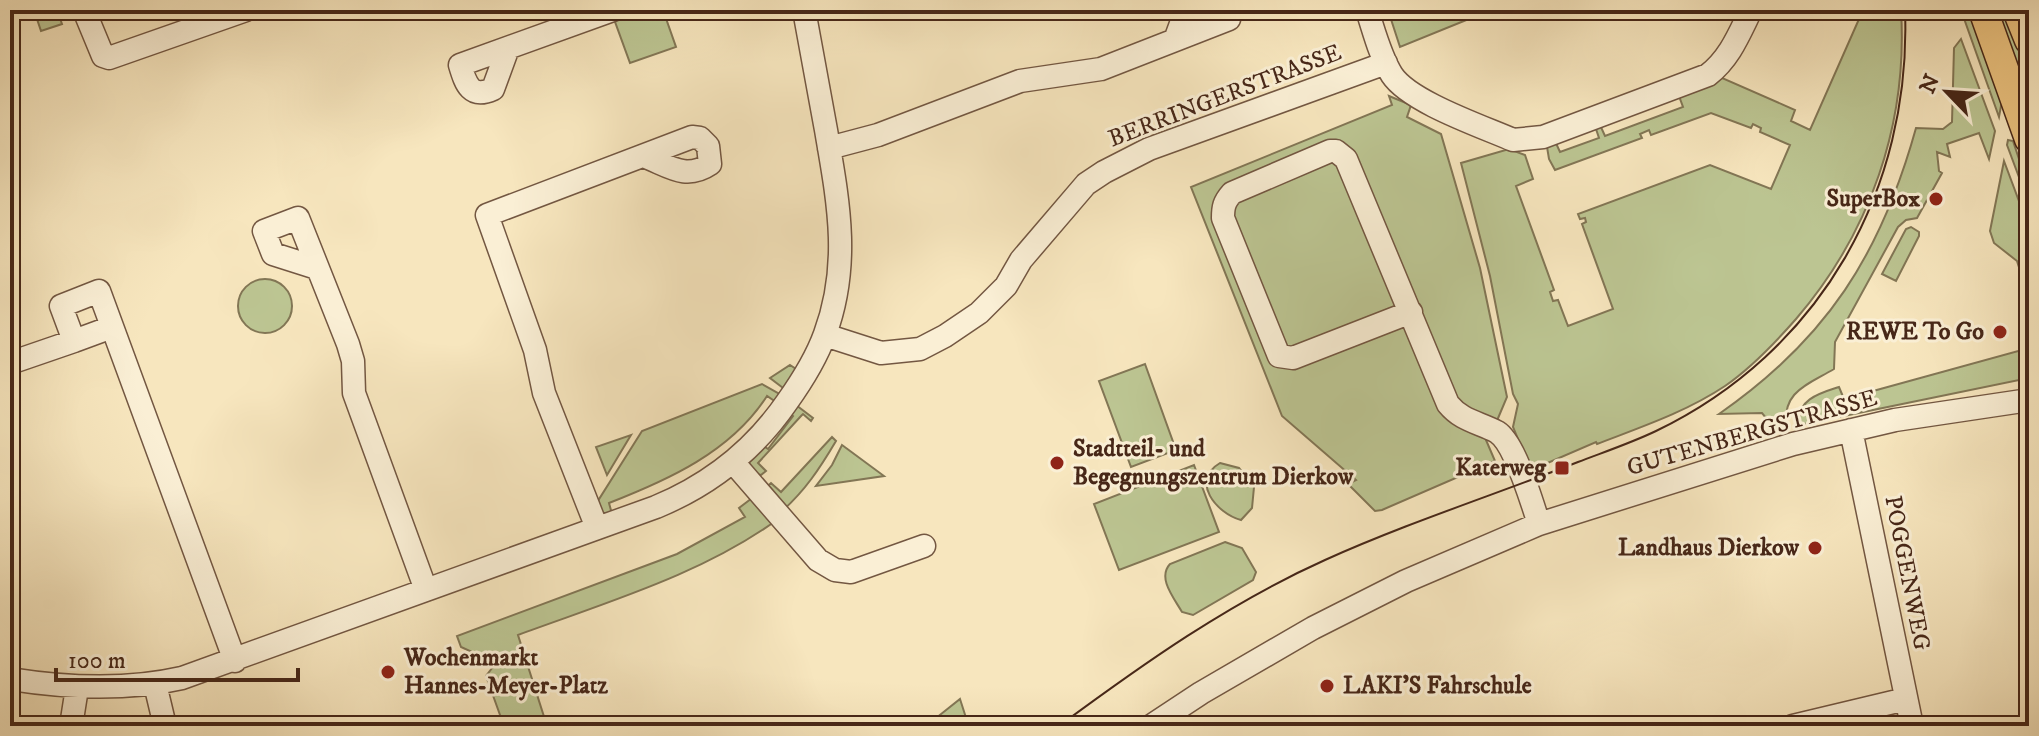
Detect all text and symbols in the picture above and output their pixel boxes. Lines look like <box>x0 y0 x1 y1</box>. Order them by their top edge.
street label: BERRINGERSTRASSE <box>1104 38 1346 154</box>
north arrow <box>1907 52 1987 132</box>
text: N <box>1914 70 1946 98</box>
place label: SuperBox <box>1827 184 1920 214</box>
marker: SuperBox <box>1927 190 1945 208</box>
place label: REWE To Go <box>1846 317 1984 347</box>
marker: REWE To Go <box>1991 323 2009 341</box>
street label: GUTENBERGSTRASSE <box>1623 383 1881 483</box>
place label: Stadtteil- und Begegnungszentrum Dierkow <box>1073 434 1354 492</box>
place label: Katerweg <box>1455 453 1547 483</box>
marker: Stadtteil- und Begegnungszentrum Dierkow <box>1048 454 1066 472</box>
marker: Katerweg <box>1553 459 1571 477</box>
street label: POGGENWEG <box>1877 493 1937 653</box>
place label: Landhaus Dierkow <box>1618 533 1800 563</box>
marker: Landhaus Dierkow <box>1806 539 1824 557</box>
scale bar <box>56 632 298 682</box>
place label: Wochenmarkt Hannes-Meyer-Platz <box>403 643 608 701</box>
text: 100 m <box>68 646 126 676</box>
marker: Wochenmarkt Hannes-Meyer-Platz <box>379 663 397 681</box>
place label: LAKI'S Fahrschule <box>1343 671 1532 701</box>
marker: LAKI'S Fahrschule <box>1318 677 1336 695</box>

